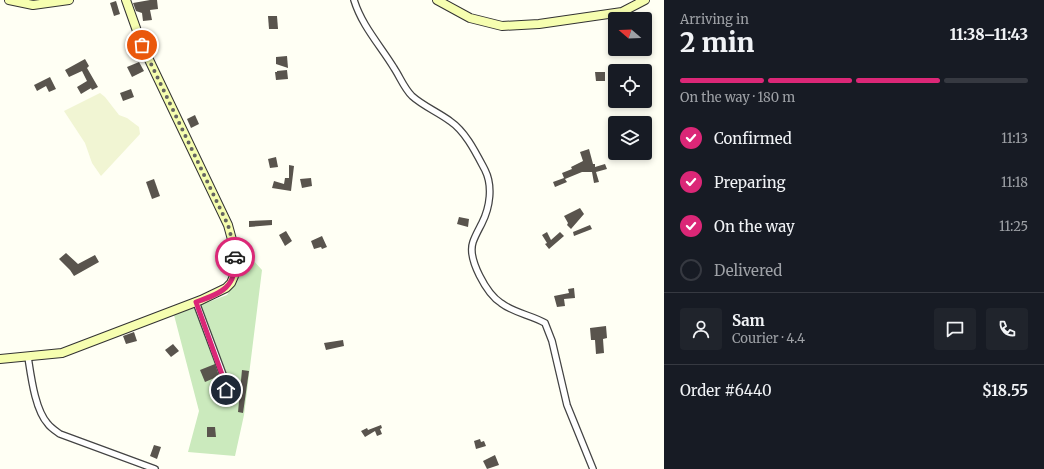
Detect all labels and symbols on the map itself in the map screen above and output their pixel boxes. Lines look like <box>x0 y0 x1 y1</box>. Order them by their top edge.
north arrow <box>608 12 652 56</box>
pin <box>125 28 159 62</box>
courier <box>215 237 255 277</box>
pin <box>209 373 243 407</box>

